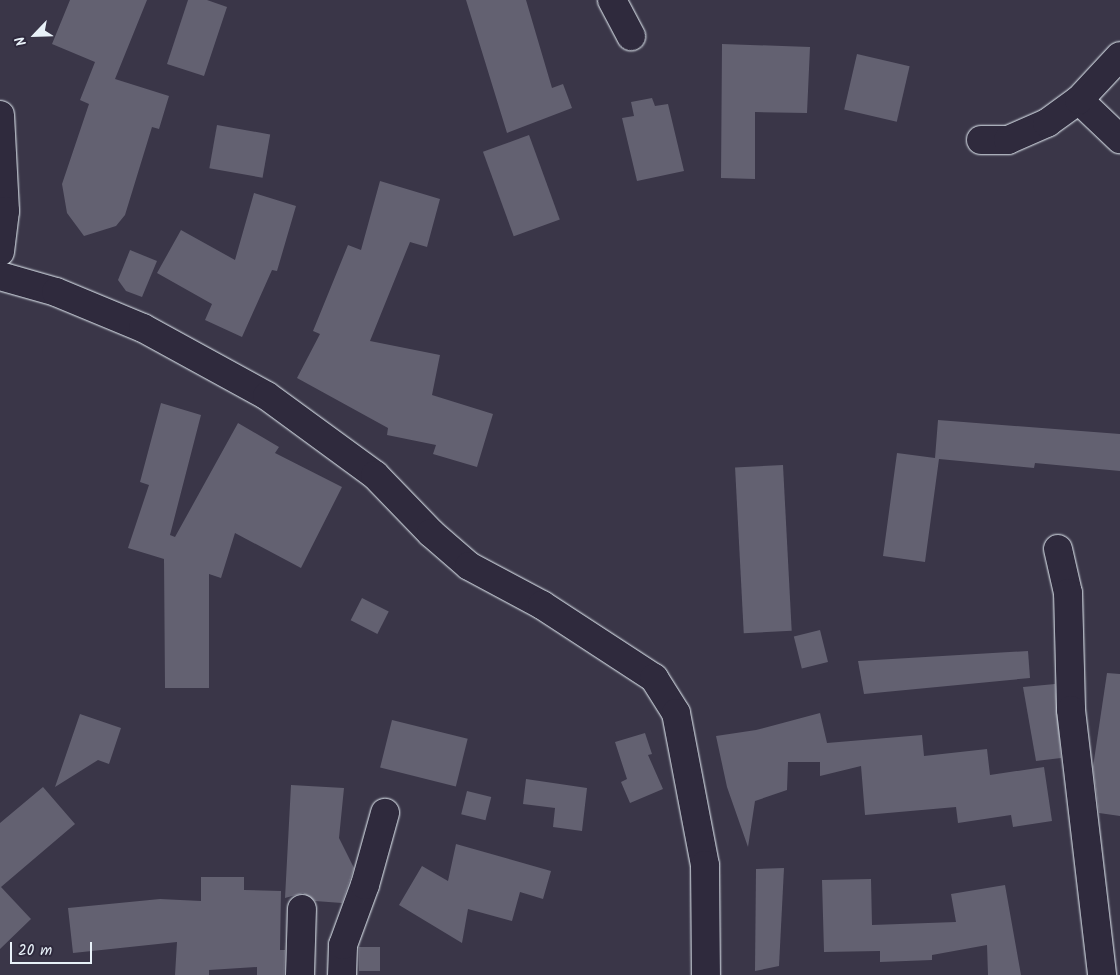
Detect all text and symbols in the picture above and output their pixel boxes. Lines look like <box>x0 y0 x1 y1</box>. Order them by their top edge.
north arrow <box>10 10 60 60</box>
text: N <box>9 33 33 50</box>
scale bar <box>12 932 95 964</box>
text: 20 m <box>18 939 52 963</box>

